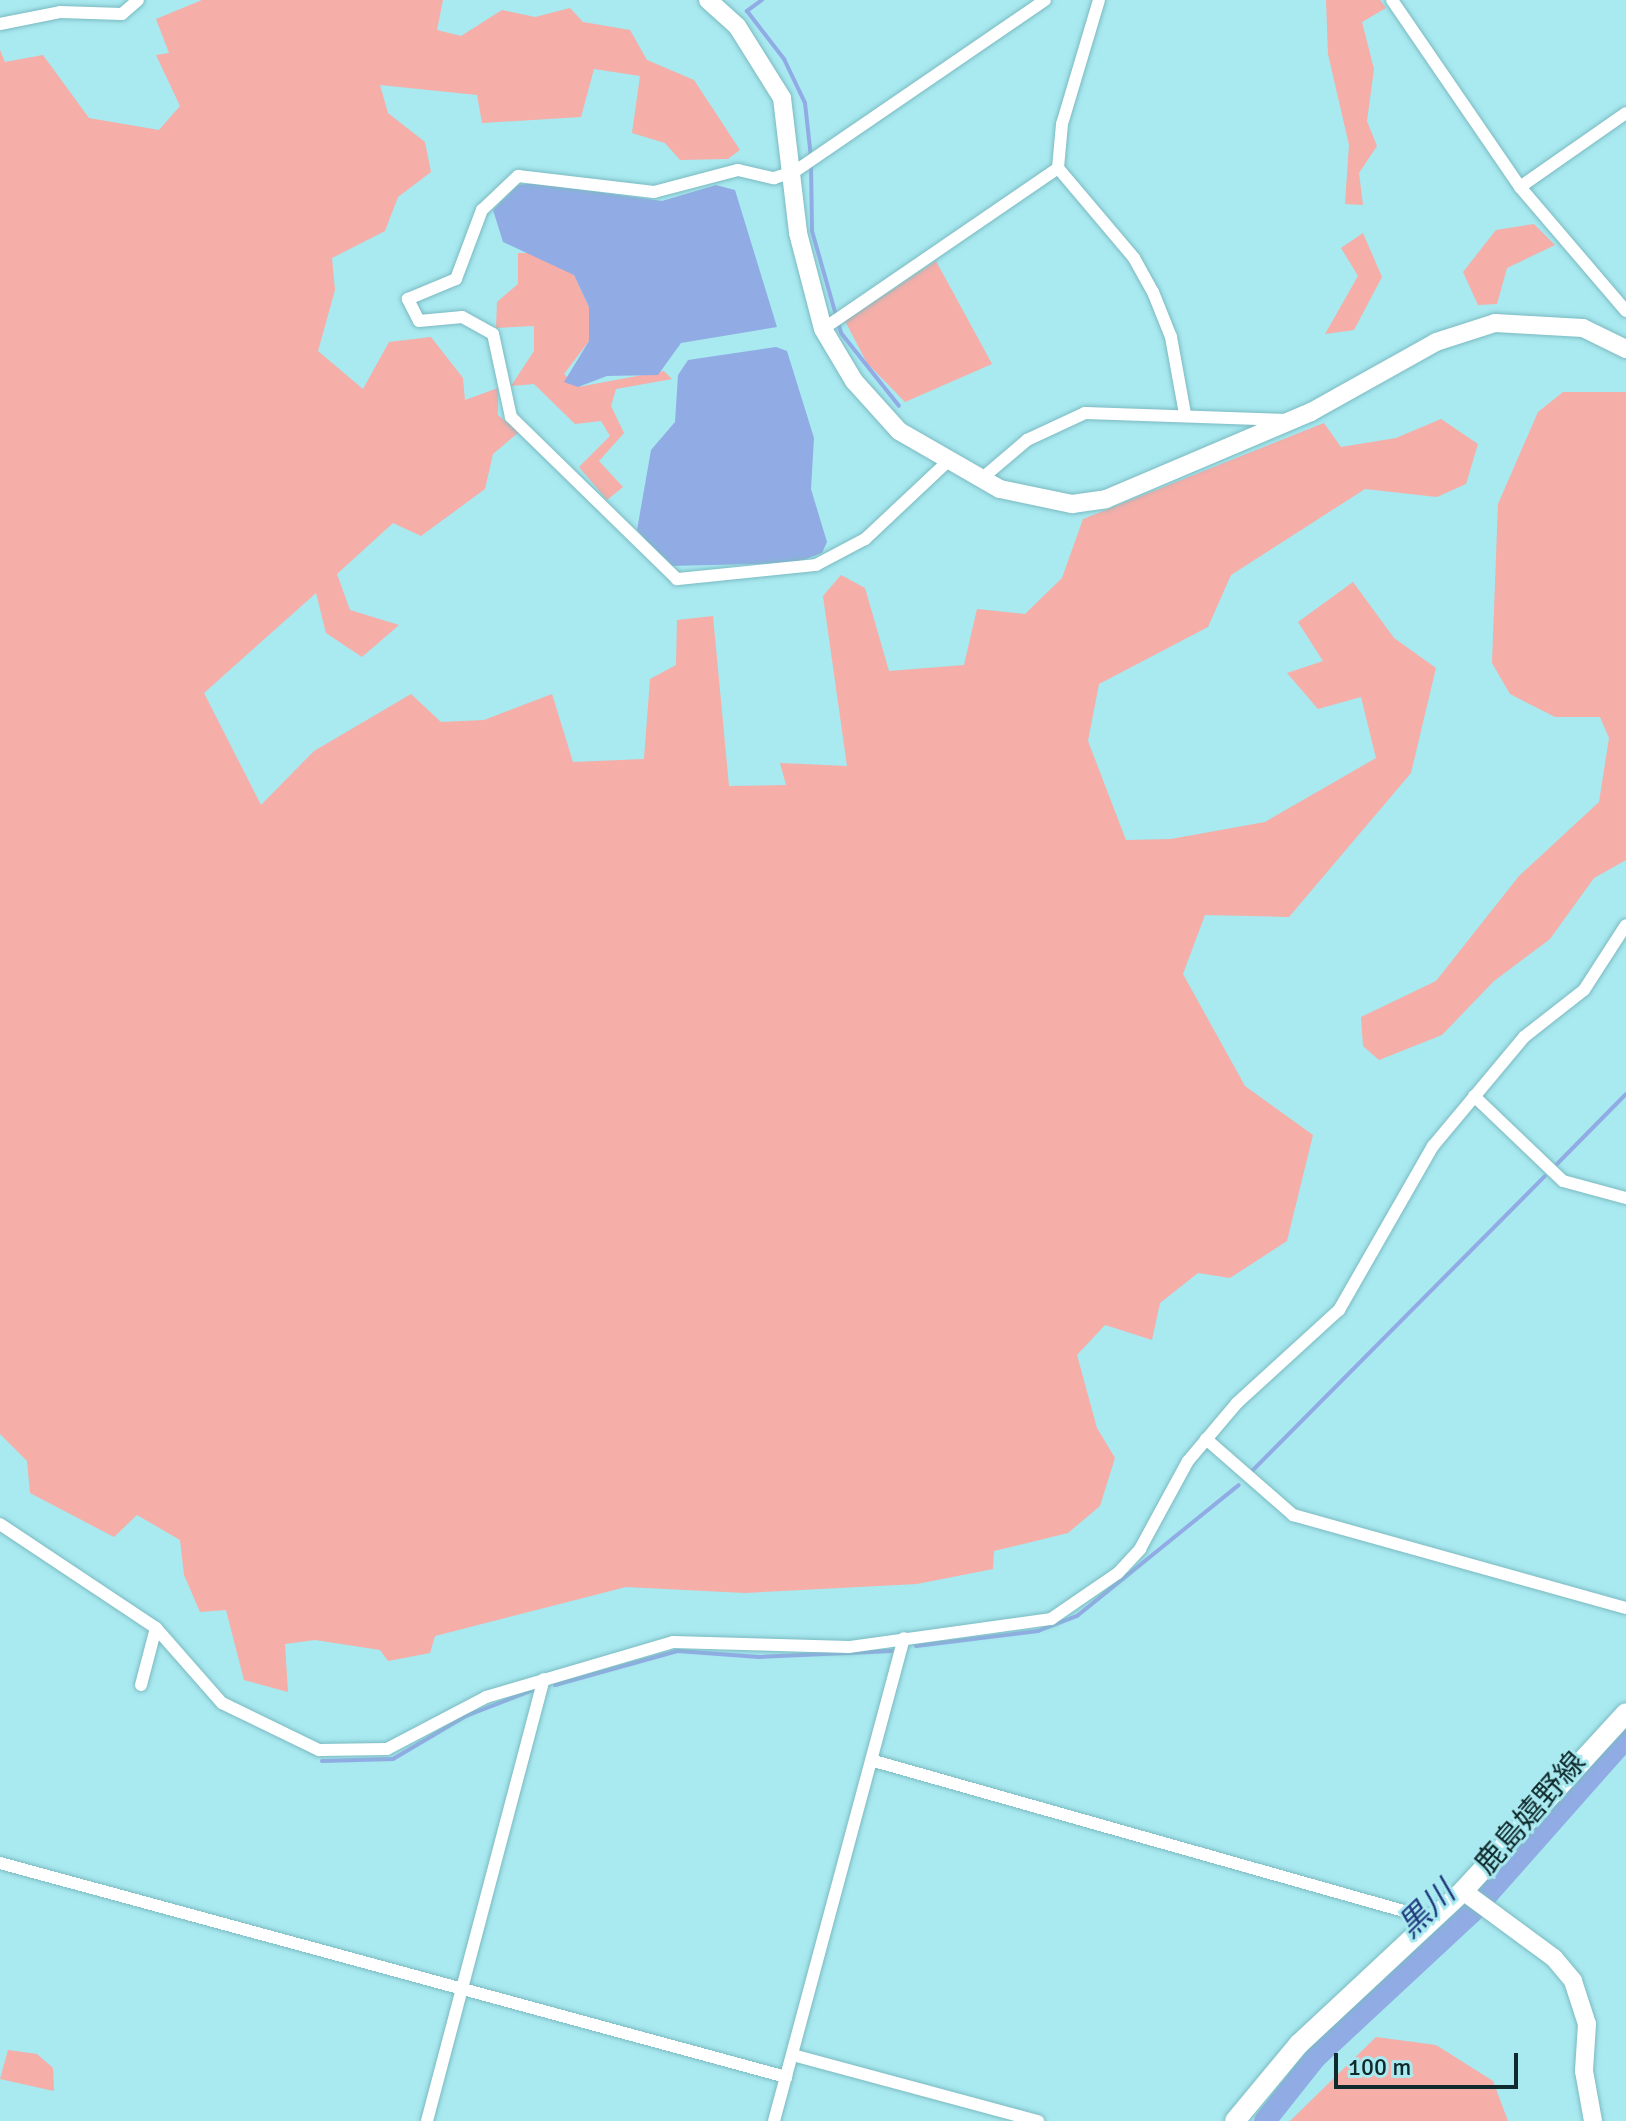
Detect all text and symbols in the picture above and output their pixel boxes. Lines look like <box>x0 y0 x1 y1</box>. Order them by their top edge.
street label: 鹿島嬉野線 <box>1468 1746 1594 1882</box>
water label: 黒川 <box>1391 1874 1463 1946</box>
scale bar <box>1338 2037 1522 2087</box>
text: 100 m <box>1348 2052 1411 2082</box>

